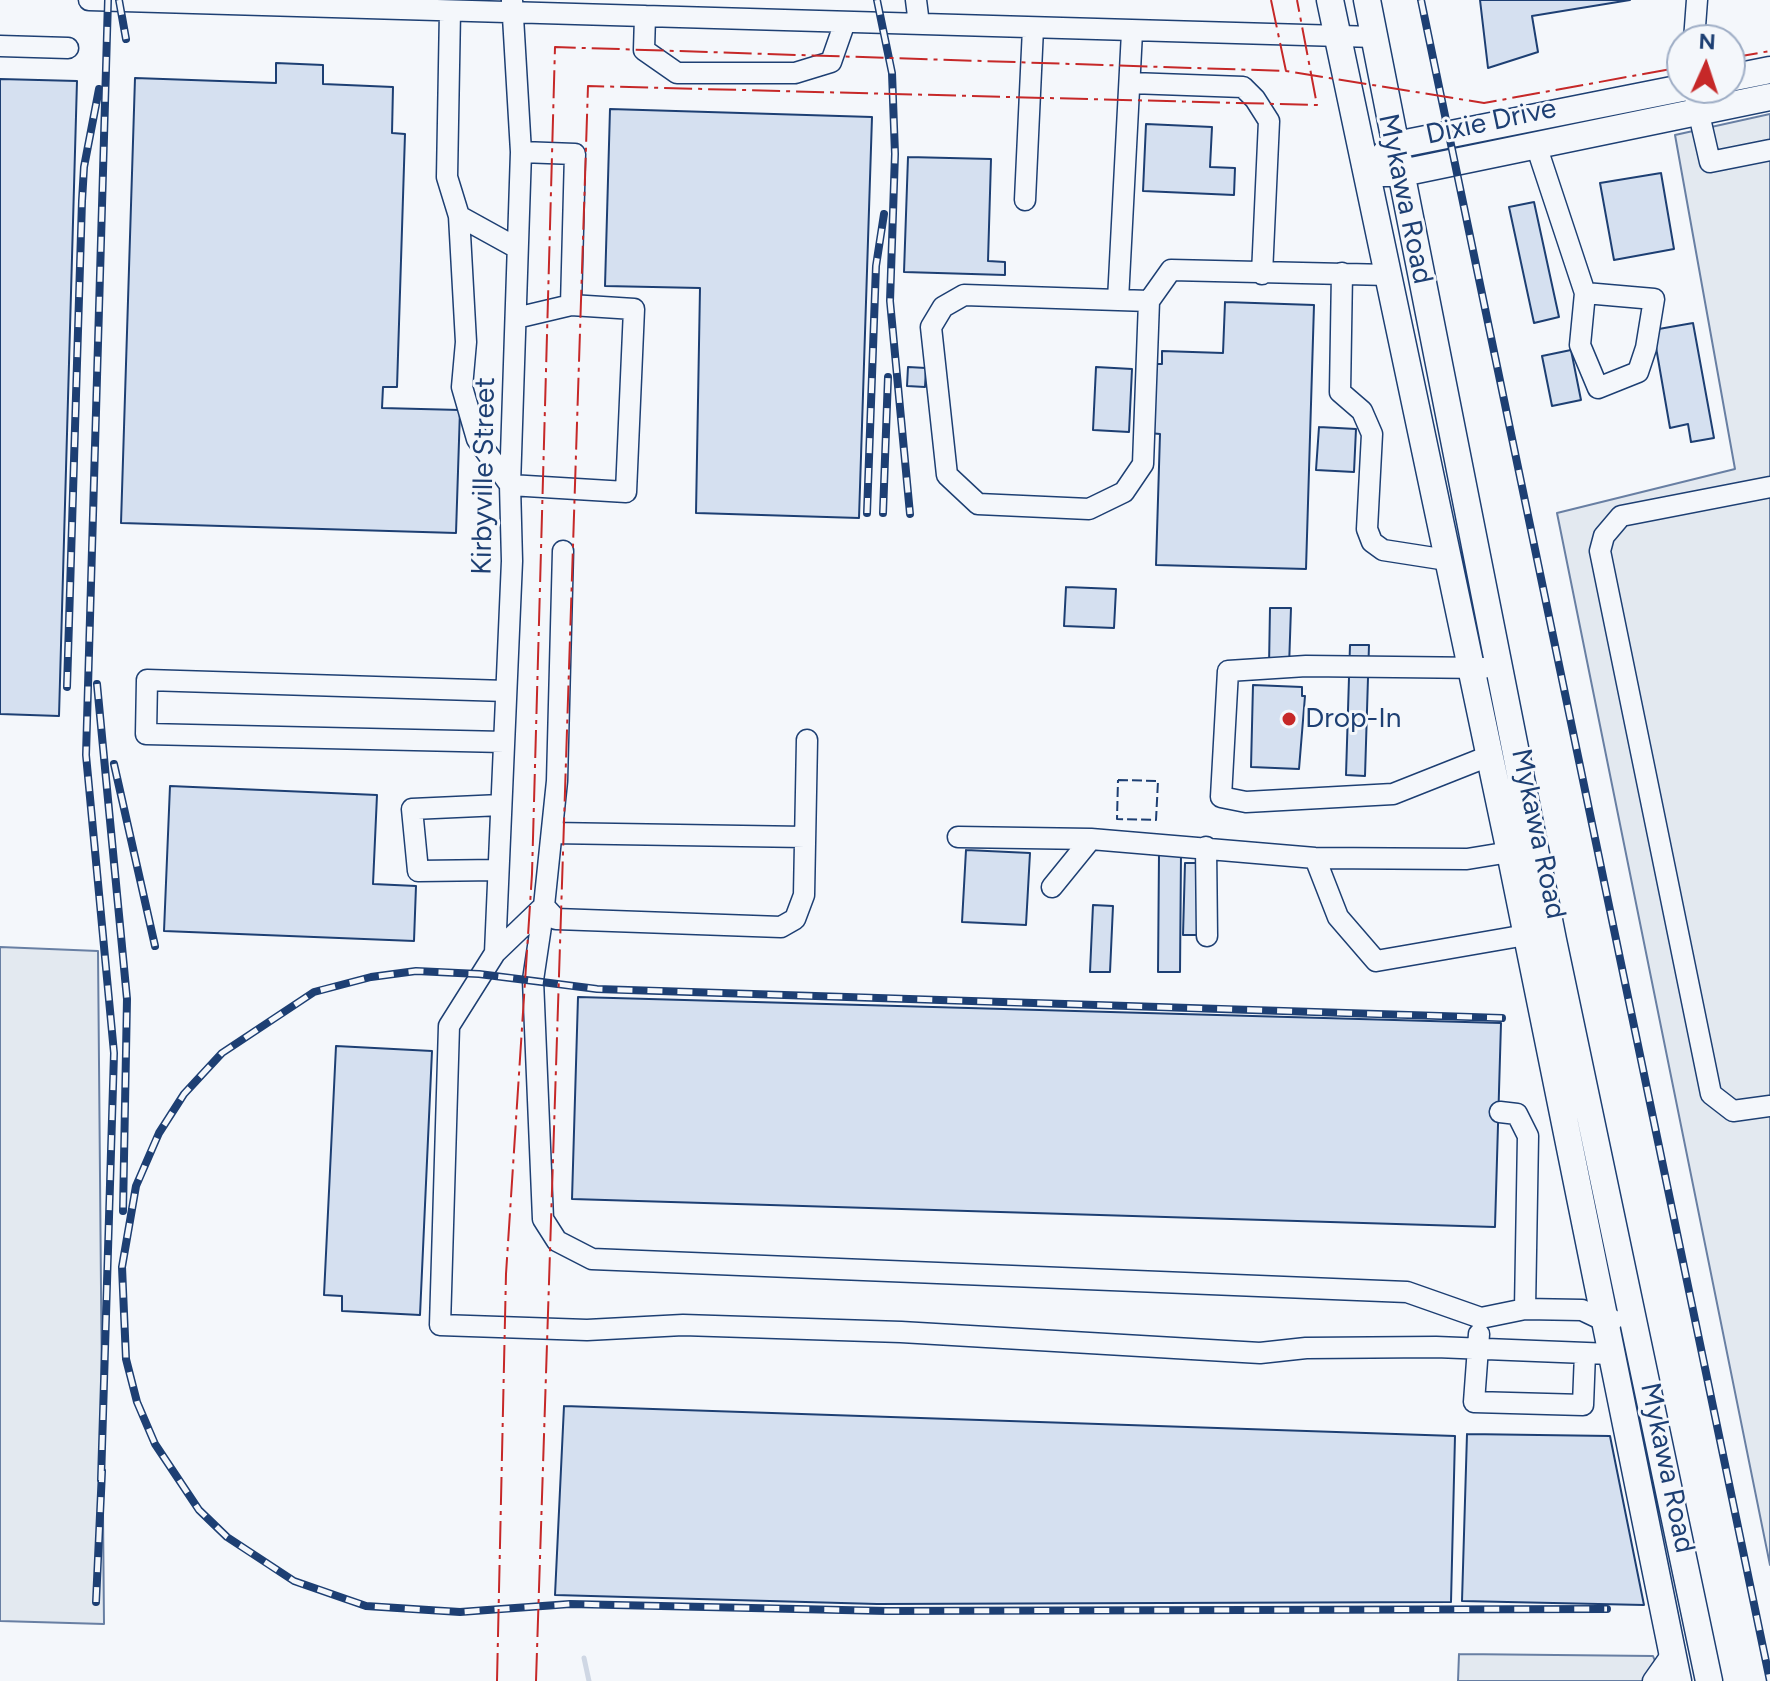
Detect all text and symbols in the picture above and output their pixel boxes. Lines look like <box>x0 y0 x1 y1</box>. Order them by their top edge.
north arrow <box>1666 24 1746 104</box>
text: N <box>1698 28 1716 55</box>
street label: Dixie Drive <box>1423 92 1559 152</box>
street label: Mykawa Road <box>1371 111 1439 287</box>
street label: Kirbyville Street <box>465 377 503 575</box>
place label: Drop-In <box>1305 702 1401 736</box>
marker: Drop-In <box>1280 710 1298 728</box>
street label: Mykawa Road <box>1504 746 1572 922</box>
street label: Mykawa Road <box>1633 1380 1701 1556</box>

